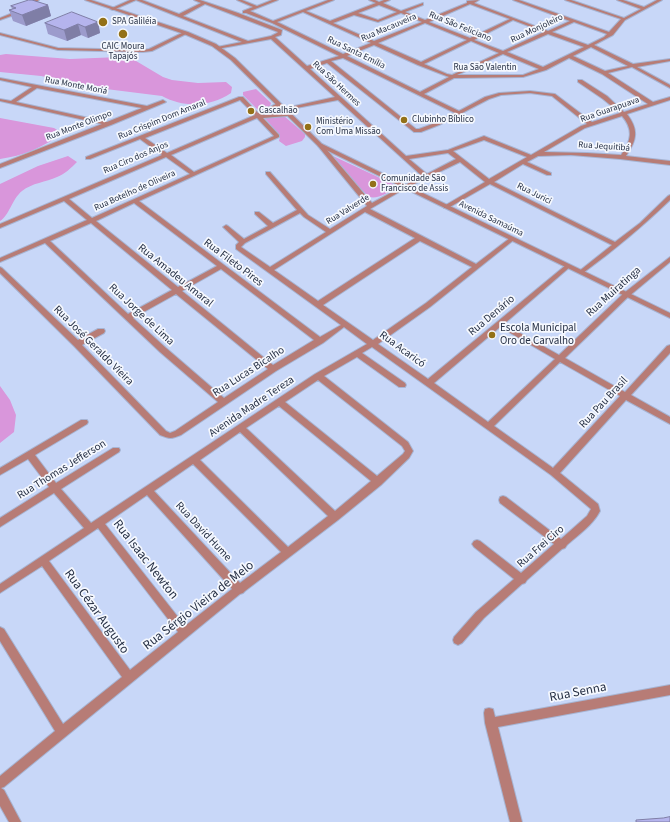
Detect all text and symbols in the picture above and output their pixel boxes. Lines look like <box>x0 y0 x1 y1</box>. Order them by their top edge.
street label: Rua São Feliciano <box>427 10 493 44</box>
street label: Rua Macauveira <box>360 11 418 45</box>
street label: Rua Monjoleiro <box>509 12 565 46</box>
marker: SPA Galiléia <box>97 16 109 28</box>
place label: SPA Galiléia <box>112 17 156 27</box>
marker: CAIC Moura Tapajós <box>117 28 129 40</box>
street label: Rua Santa Emília <box>325 34 387 72</box>
place label: CAIC Moura Tapajós <box>101 42 145 63</box>
street label: Rua São Hermes <box>310 59 362 109</box>
street label: Rua São Valentin <box>453 63 517 73</box>
street label: Rua Monte Moriá <box>44 75 108 97</box>
street label: Rua Guarapuava <box>579 95 641 125</box>
street label: Rua Crispim Dom Amaral <box>117 98 207 142</box>
marker: Cascalhão <box>246 106 256 116</box>
place label: Cascalhão <box>259 106 298 116</box>
street label: Rua Monte Olimpo <box>45 108 113 144</box>
marker: Clubinho Bíblico <box>399 115 409 125</box>
place label: Clubinho Bíblico <box>412 115 474 125</box>
place label: Ministério Com Uma Missão <box>316 117 381 138</box>
marker: Ministério Com Uma Missão <box>303 122 313 132</box>
street label: Rua Ciro dos Anjos <box>102 139 170 177</box>
street label: Rua Jequitibá <box>578 140 630 154</box>
street label: Rua Botelho de Oliveira <box>93 168 177 214</box>
place label: Comunidade São Francisco de Assis <box>381 174 448 195</box>
marker: Comunidade São Francisco de Assis <box>368 179 378 189</box>
street label: Rua Jurici <box>515 181 553 207</box>
street label: Rua Valverde <box>324 193 372 227</box>
street label: Avenida Samaúma <box>457 199 525 239</box>
street label: Rua Fileto Pires <box>201 236 265 290</box>
street label: Rua Amadeu Amaral <box>135 242 215 310</box>
street label: Rua Muiratinga <box>584 264 644 320</box>
street label: Rua Jorge de Lima <box>106 281 176 349</box>
street label: Rua Denário <box>466 293 518 339</box>
street label: Rua José Geraldo Vieira <box>50 303 136 389</box>
place label: Escola Municipal Oro de Carvalho <box>500 322 576 348</box>
street label: Rua Acaricó <box>376 329 428 371</box>
marker: Escola Municipal Oro de Carvalho <box>487 330 497 340</box>
street label: Rua Lucas Bicalho <box>211 344 287 400</box>
street label: Avenida Madre Tereza <box>207 374 297 440</box>
street label: Rua Pau Brasil <box>577 375 631 431</box>
street label: Rua Thomas Jefferson <box>15 437 109 503</box>
street label: Rua David Hume <box>172 500 234 564</box>
street label: Rua Isaac Newton <box>109 517 181 603</box>
street label: Rua Frei Ciro <box>515 523 567 571</box>
street label: Rua Sérgio Vieira de Melo <box>141 558 257 654</box>
street label: Rua Cézar Augusto <box>60 567 132 657</box>
street label: Rua Senna <box>548 680 608 706</box>

